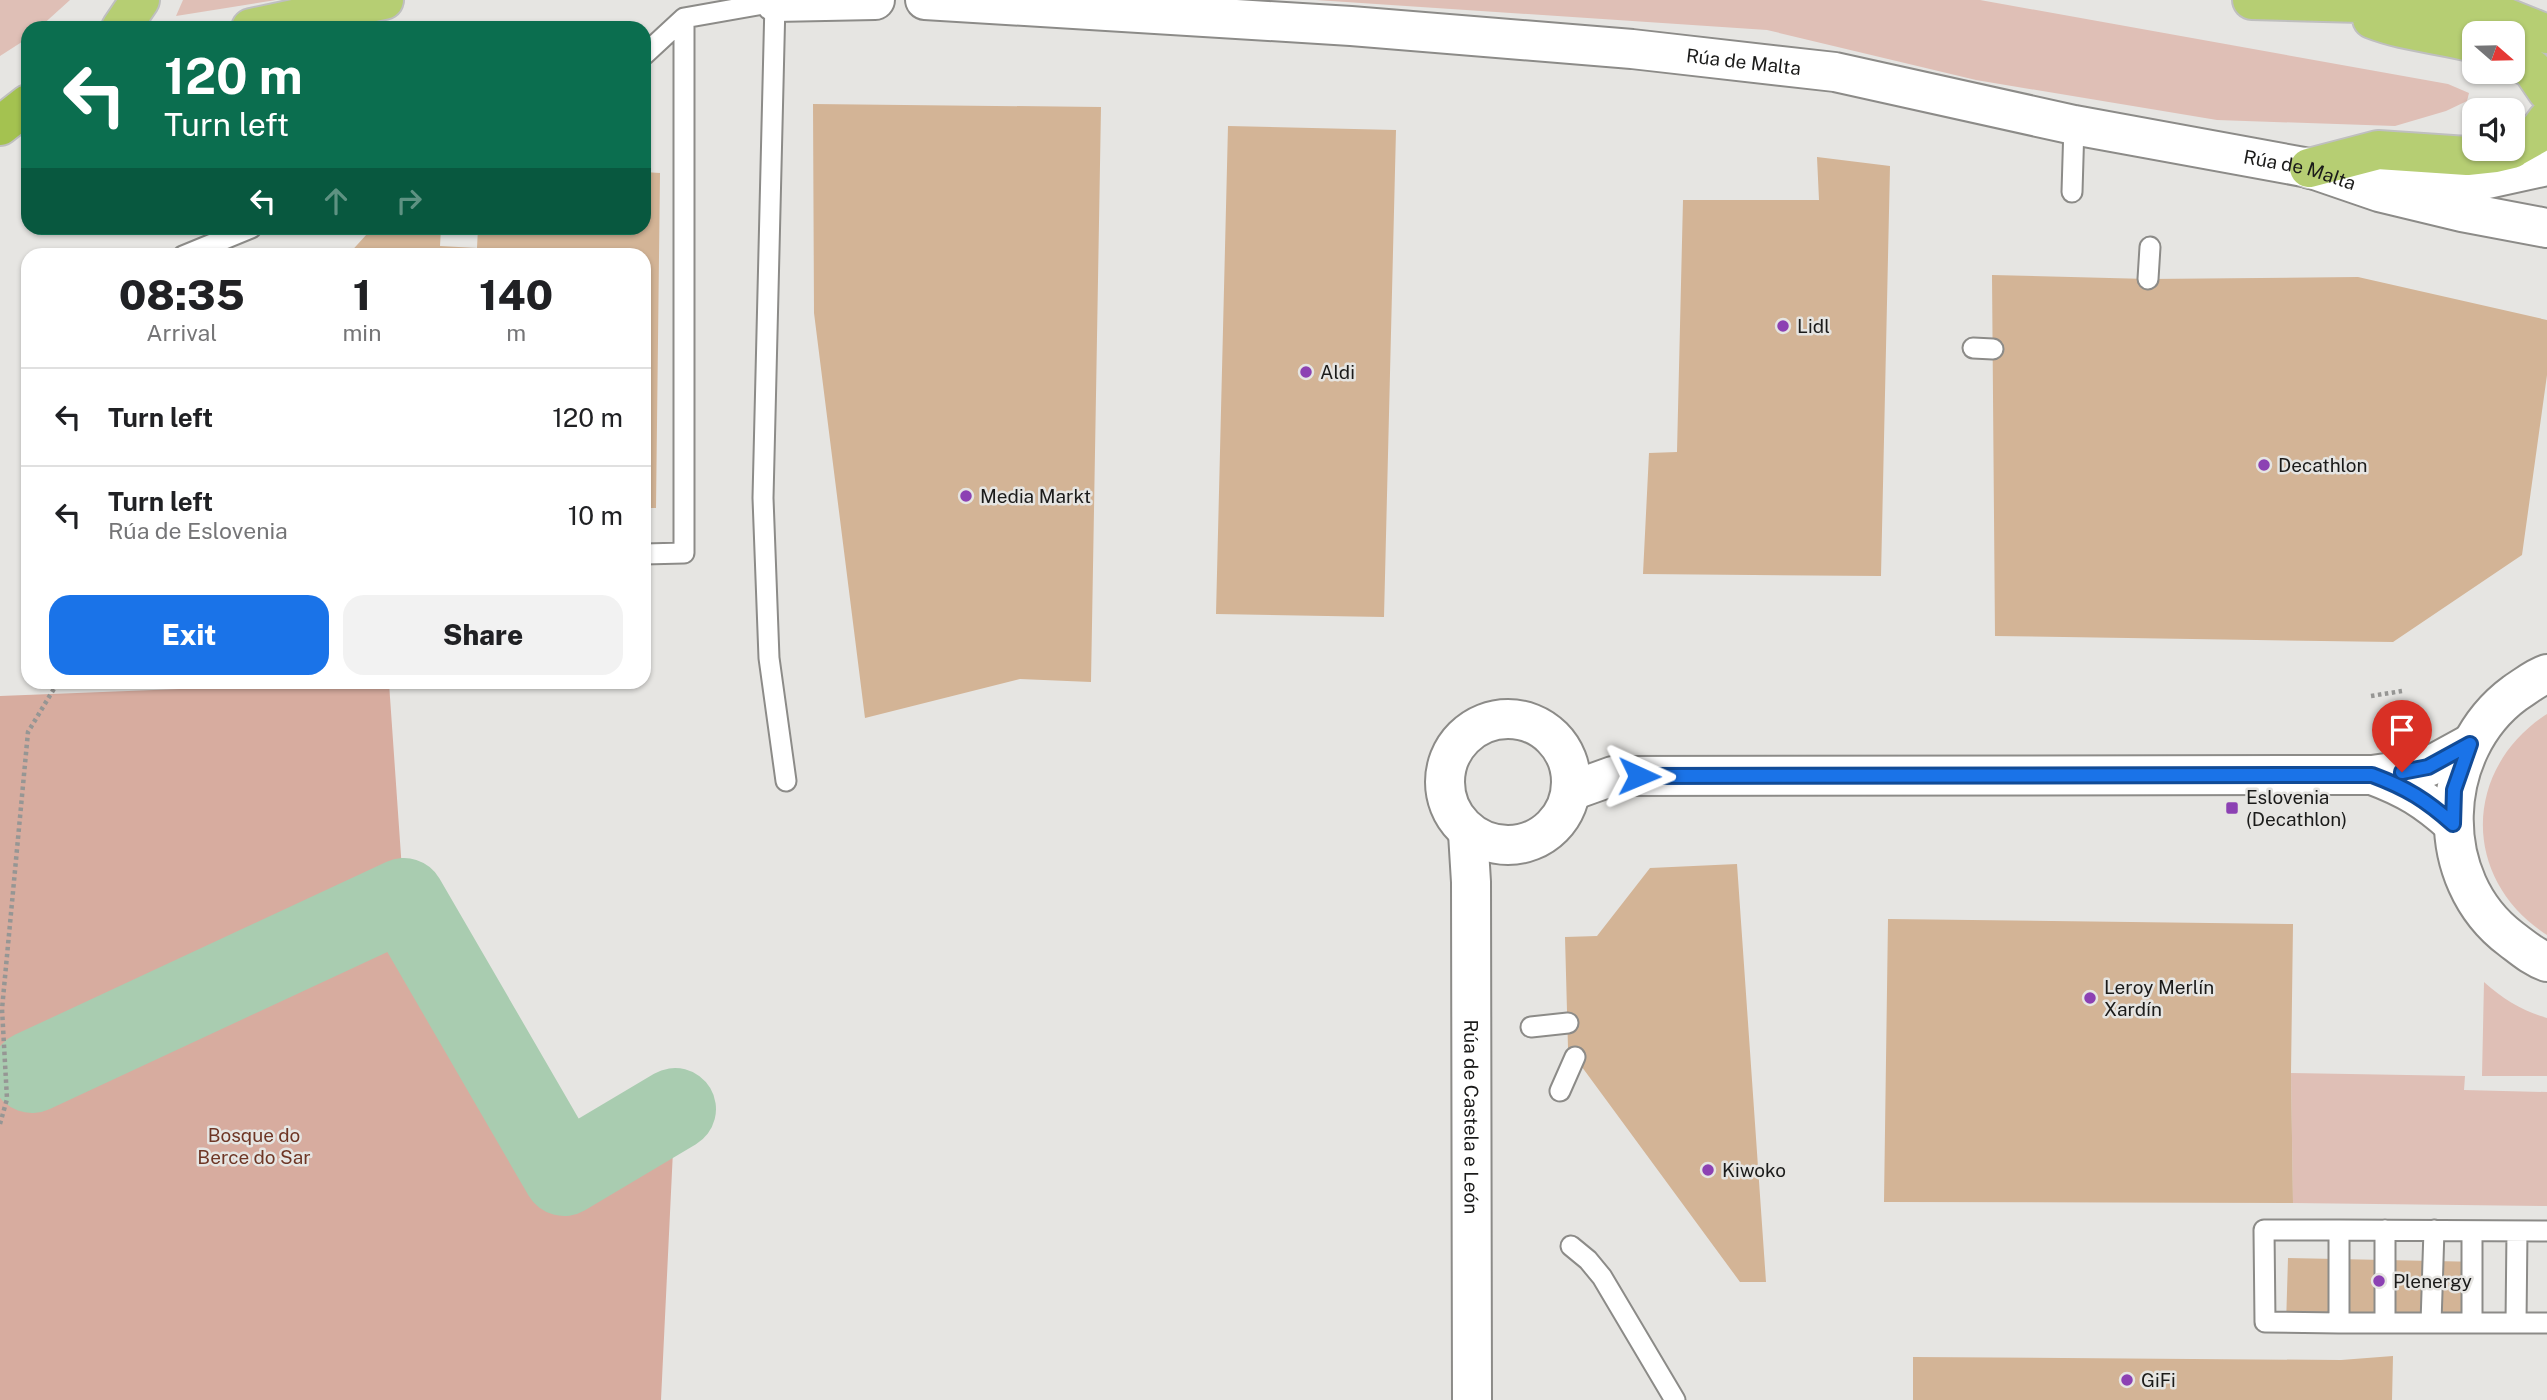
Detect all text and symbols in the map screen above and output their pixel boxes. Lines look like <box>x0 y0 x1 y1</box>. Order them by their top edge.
north arrow <box>2462 21 2525 84</box>
map controls <box>2462 21 2525 161</box>
street label: Rúa de Malta <box>1685 44 1802 79</box>
text: 120 m <box>164 47 303 105</box>
icon: left <box>49 49 140 140</box>
button: sound <box>2462 98 2525 161</box>
text: Turn left <box>164 106 289 143</box>
street label: Rúa de Malta <box>2242 145 2359 194</box>
icon: left <box>244 182 282 220</box>
icon: ahead <box>317 182 355 220</box>
icon: right <box>390 182 428 220</box>
text: 08:35 <box>119 270 245 319</box>
text: 1 <box>353 270 371 319</box>
text: 140 <box>479 270 553 319</box>
place label: Lidl <box>1797 315 1830 337</box>
marker: Lidl <box>1775 318 1791 334</box>
text: Arrival <box>146 319 217 346</box>
text: min <box>342 319 381 346</box>
text: m <box>506 319 526 346</box>
place label: Aldi <box>1320 361 1355 383</box>
marker: Aldi <box>1298 364 1314 380</box>
icon: left <box>49 398 87 436</box>
text: Turn left <box>108 402 213 433</box>
text: 120 m <box>552 402 623 433</box>
place label: Decathlon <box>2278 454 2368 476</box>
marker: Decathlon <box>2256 457 2272 473</box>
place label: Media Markt <box>980 485 1091 507</box>
text: Turn left <box>108 486 213 517</box>
marker: Media Markt <box>958 488 974 504</box>
icon: left <box>49 496 87 534</box>
text: 10 m <box>568 500 623 531</box>
text: Rúa de Eslovenia <box>108 517 288 544</box>
button: Exit <box>49 595 329 675</box>
button: Share <box>343 595 623 675</box>
pin <box>2372 700 2432 772</box>
icon: arrive <box>2383 711 2421 749</box>
position arrow <box>1602 739 1676 813</box>
place label: Eslovenia (Decathlon) <box>2246 786 2347 830</box>
marker: Eslovenia (Decathlon) <box>2224 800 2240 816</box>
place label: Leroy Merlín Xardín <box>2104 976 2214 1020</box>
marker: Leroy Merlín Xardín <box>2082 990 2098 1006</box>
street label: Rúa de Castela e León <box>1460 1019 1483 1214</box>
park label: Bosque do Berce do Sar <box>197 1124 311 1168</box>
place label: Kiwoko <box>1722 1159 1786 1181</box>
marker: Kiwoko <box>1700 1162 1716 1178</box>
place label: Plenergy <box>2393 1270 2472 1292</box>
marker: Plenergy <box>2371 1273 2387 1289</box>
place label: GiFi <box>2141 1369 2176 1391</box>
marker: GiFi <box>2119 1372 2135 1388</box>

